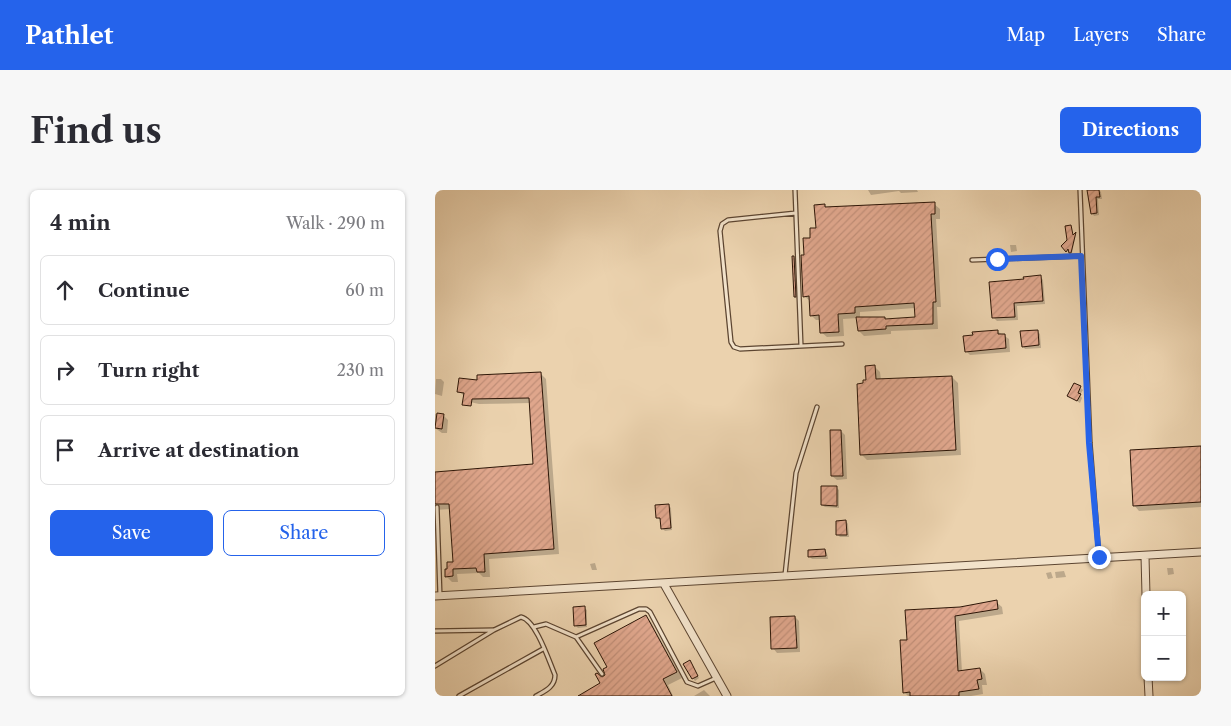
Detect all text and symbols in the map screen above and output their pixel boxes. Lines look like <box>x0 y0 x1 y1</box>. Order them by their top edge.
text: Pathlet <box>25 21 113 50</box>
text: Map <box>1007 24 1045 46</box>
text: Layers <box>1073 24 1129 46</box>
text: Share <box>1157 24 1206 46</box>
button: Directions <box>1060 107 1201 153</box>
text: Find us <box>30 109 162 152</box>
text: 4 min <box>50 210 111 235</box>
text: Walk · 290 m <box>286 213 385 233</box>
route start <box>986 248 1009 271</box>
icon: ahead <box>51 276 79 304</box>
text: Continue <box>98 279 190 302</box>
text: 60 m <box>345 280 384 300</box>
icon: right <box>51 356 79 384</box>
text: Turn right <box>98 359 199 382</box>
text: 230 m <box>337 360 384 380</box>
icon: arrive <box>51 436 79 464</box>
text: Arrive at destination <box>98 439 299 462</box>
button: Save <box>50 510 213 556</box>
button: Share <box>223 510 385 556</box>
route end <box>1088 546 1111 569</box>
map controls <box>1141 591 1186 681</box>
button: + <box>1141 591 1186 636</box>
button: − <box>1141 636 1186 681</box>

